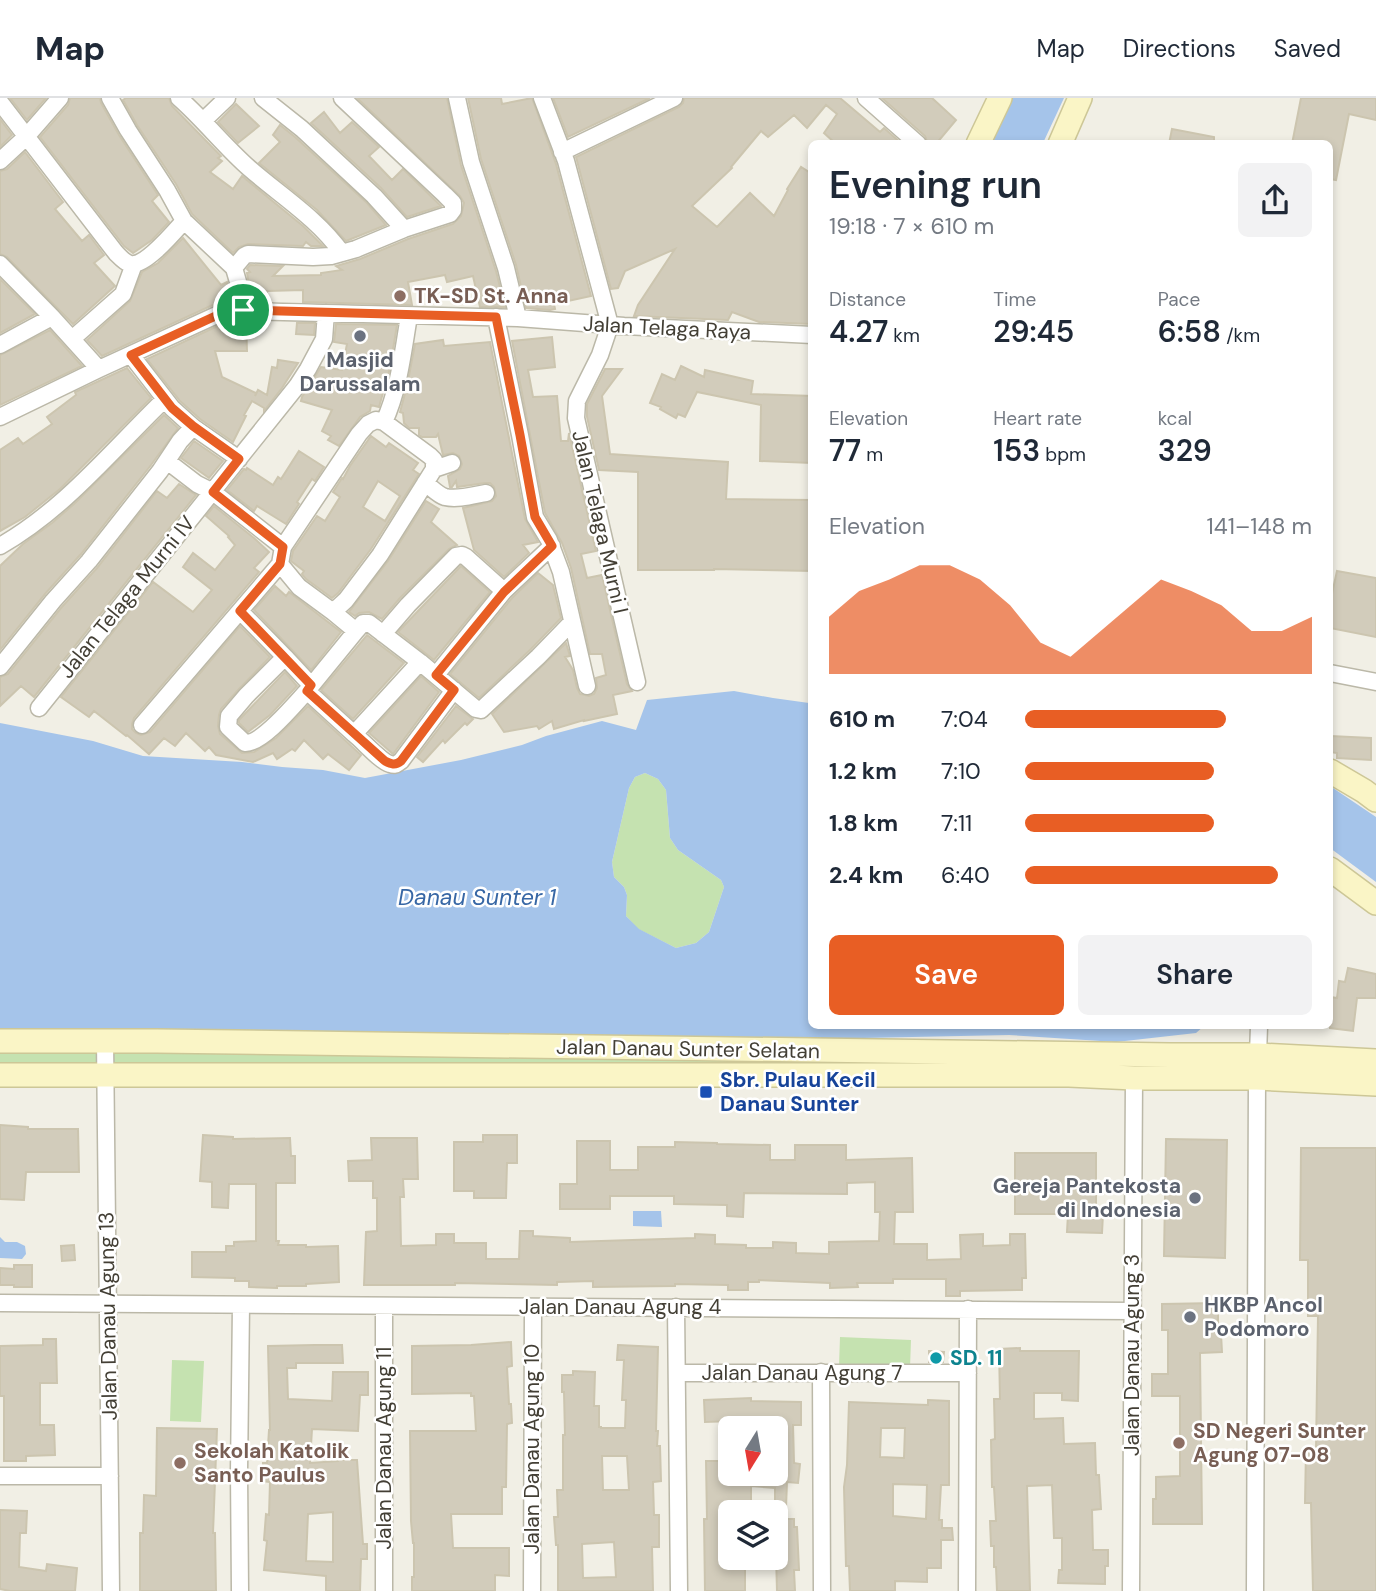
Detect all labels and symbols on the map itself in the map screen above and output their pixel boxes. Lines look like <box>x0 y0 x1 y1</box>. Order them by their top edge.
pin <box>213 280 273 340</box>
place label: TK-SD St. Anna <box>414 282 569 310</box>
marker: TK-SD St. Anna <box>392 288 408 304</box>
street label: Jalan Telaga Raya <box>582 310 752 346</box>
marker: Masjid Darussalam <box>352 328 368 344</box>
place label: Masjid Darussalam <box>299 346 421 398</box>
street label: Jalan Telaga Murni I <box>565 428 635 616</box>
street label: Jalan Telaga Murni IV <box>53 510 201 684</box>
water label: Danau Sunter 1 <box>398 882 557 912</box>
street label: Jalan Danau Sunter Selatan <box>556 1033 820 1065</box>
place label: Sbr. Pulau Kecil Danau Sunter <box>720 1066 876 1118</box>
marker: Sbr. Pulau Kecil Danau Sunter <box>698 1084 714 1100</box>
place label: Gereja Pantekosta di Indonesia <box>993 1172 1181 1224</box>
marker: Gereja Pantekosta di Indonesia <box>1187 1190 1203 1206</box>
street label: Jalan Danau Agung 13 <box>92 1211 124 1421</box>
street label: Jalan Danau Agung 3 <box>1118 1254 1146 1456</box>
place label: HKBP Ancol Podomoro <box>1204 1291 1323 1343</box>
street label: Jalan Danau Agung 4 <box>519 1293 721 1321</box>
marker: HKBP Ancol Podomoro <box>1182 1309 1198 1325</box>
street label: Jalan Danau Agung 10 <box>518 1344 546 1554</box>
place label: SD. 11 <box>950 1344 1002 1372</box>
street label: Jalan Danau Agung 11 <box>370 1347 398 1549</box>
marker: SD. 11 <box>928 1350 944 1366</box>
street label: Jalan Danau Agung 7 <box>702 1359 902 1387</box>
north arrow <box>718 1416 788 1486</box>
place label: SD Negeri Sunter Agung 07-08 <box>1193 1417 1366 1469</box>
marker: SD Negeri Sunter Agung 07-08 <box>1171 1435 1187 1451</box>
place label: Sekolah Katolik Santo Paulus <box>194 1437 350 1489</box>
marker: Sekolah Katolik Santo Paulus <box>172 1455 188 1471</box>

